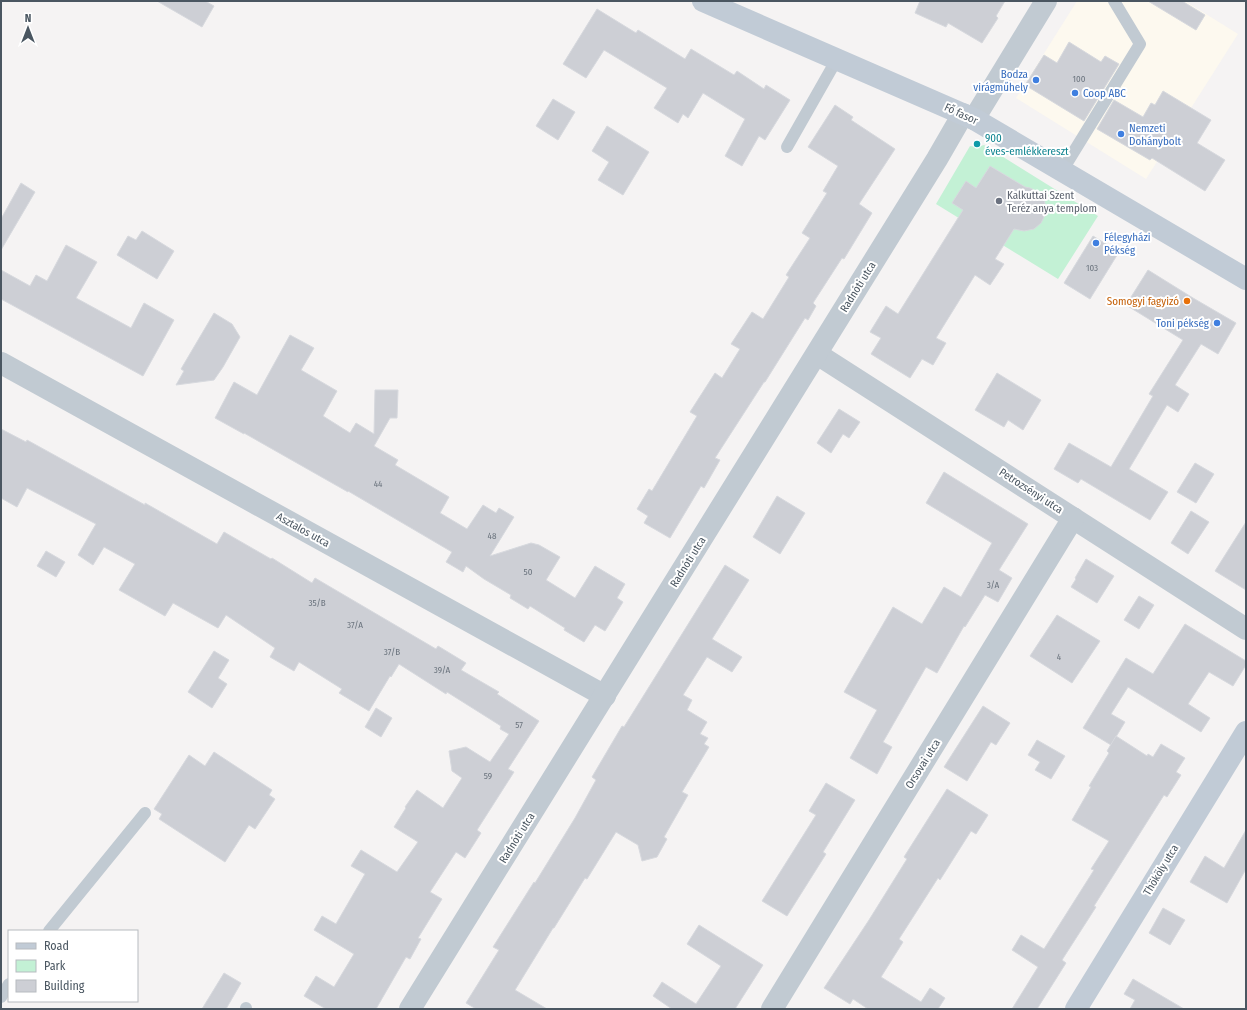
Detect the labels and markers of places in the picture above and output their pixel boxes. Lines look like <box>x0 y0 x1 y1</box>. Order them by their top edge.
place label: Bodza virágműhely <box>973 68 1028 94</box>
marker: Bodza virágműhely <box>1031 75 1041 85</box>
place label: Coop ABC <box>1083 87 1126 100</box>
marker: Coop ABC <box>1070 88 1080 98</box>
place label: Nemzeti Dohánybolt <box>1129 122 1182 148</box>
marker: Nemzeti Dohánybolt <box>1116 129 1126 139</box>
place label: 900 éves-emlékkereszt <box>985 132 1069 158</box>
marker: 900 éves-emlékkereszt <box>972 139 982 149</box>
place label: Kalkuttai Szent Teréz anya templom <box>1007 189 1097 215</box>
marker: Kalkuttai Szent Teréz anya templom <box>994 196 1004 206</box>
place label: Félegyházi Pékség <box>1104 231 1151 257</box>
marker: Félegyházi Pékség <box>1091 238 1101 248</box>
place label: Somogyi fagyizó <box>1107 295 1179 308</box>
marker: Somogyi fagyizó <box>1182 296 1192 306</box>
place label: Toni pékség <box>1156 317 1210 330</box>
marker: Toni pékség <box>1212 318 1222 328</box>

